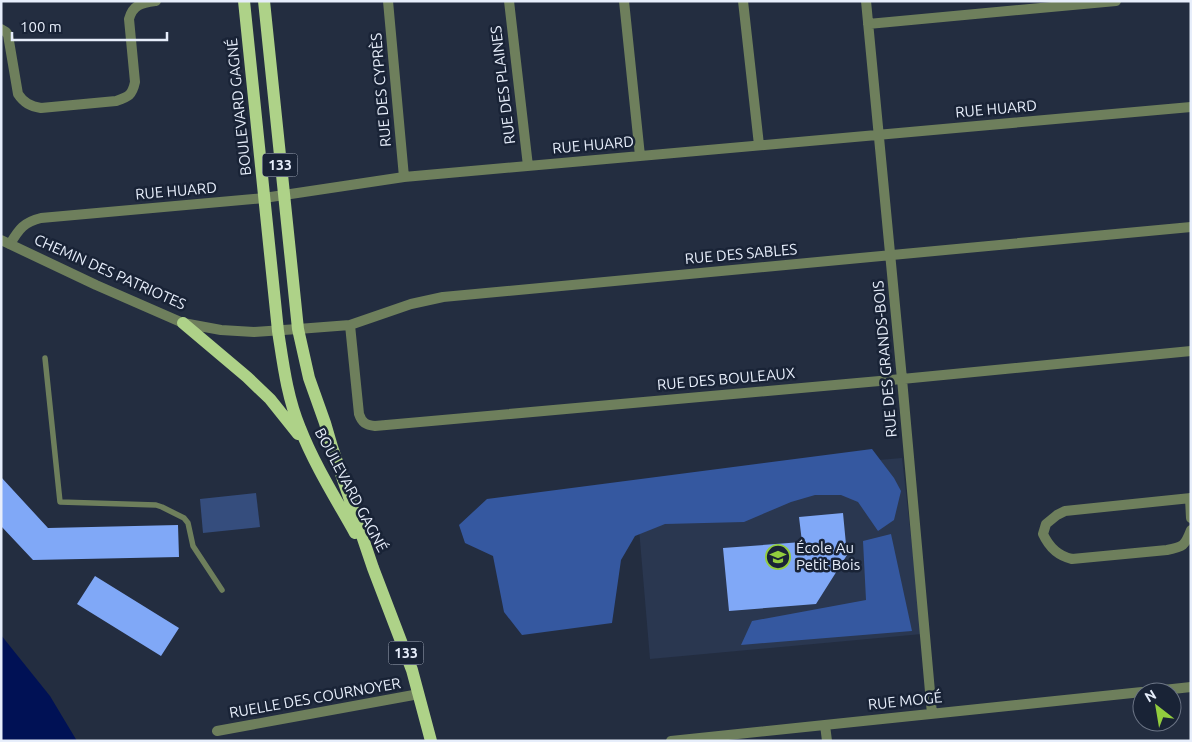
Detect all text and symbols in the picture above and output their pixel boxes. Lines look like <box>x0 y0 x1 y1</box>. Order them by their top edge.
scale bar <box>12 10 168 42</box>
text: 100 m <box>20 18 62 35</box>
street label: RUE DES PLAINES <box>487 25 518 145</box>
street label: RUE DES CYPRÈS <box>367 32 394 148</box>
street label: BOULEVARD GAGNÉ <box>223 38 254 177</box>
street label: RUE HUARD <box>954 96 1037 121</box>
street label: RUE HUARD <box>551 132 634 157</box>
road number: 133 <box>262 154 298 176</box>
street label: RUE HUARD <box>134 178 217 203</box>
street label: CHEMIN DES PATRIOTES <box>32 230 189 313</box>
street label: RUE DES SABLES <box>684 240 798 267</box>
street label: RUE DES GRANDS-BOIS <box>869 280 900 438</box>
street label: RUE DES BOULEAUX <box>656 364 796 393</box>
street label: BOULEVARD GAGNÉ <box>312 425 391 555</box>
place label: École Au Petit Bois <box>796 539 860 573</box>
school or university icon: École Au Petit Bois <box>765 544 791 570</box>
road number: 133 <box>388 641 424 664</box>
street label: RUELLE DES COURNOYER <box>228 674 402 721</box>
north arrow <box>1132 682 1182 732</box>
text: N <box>1142 686 1159 705</box>
street label: RUE MOGÉ <box>867 688 943 713</box>

